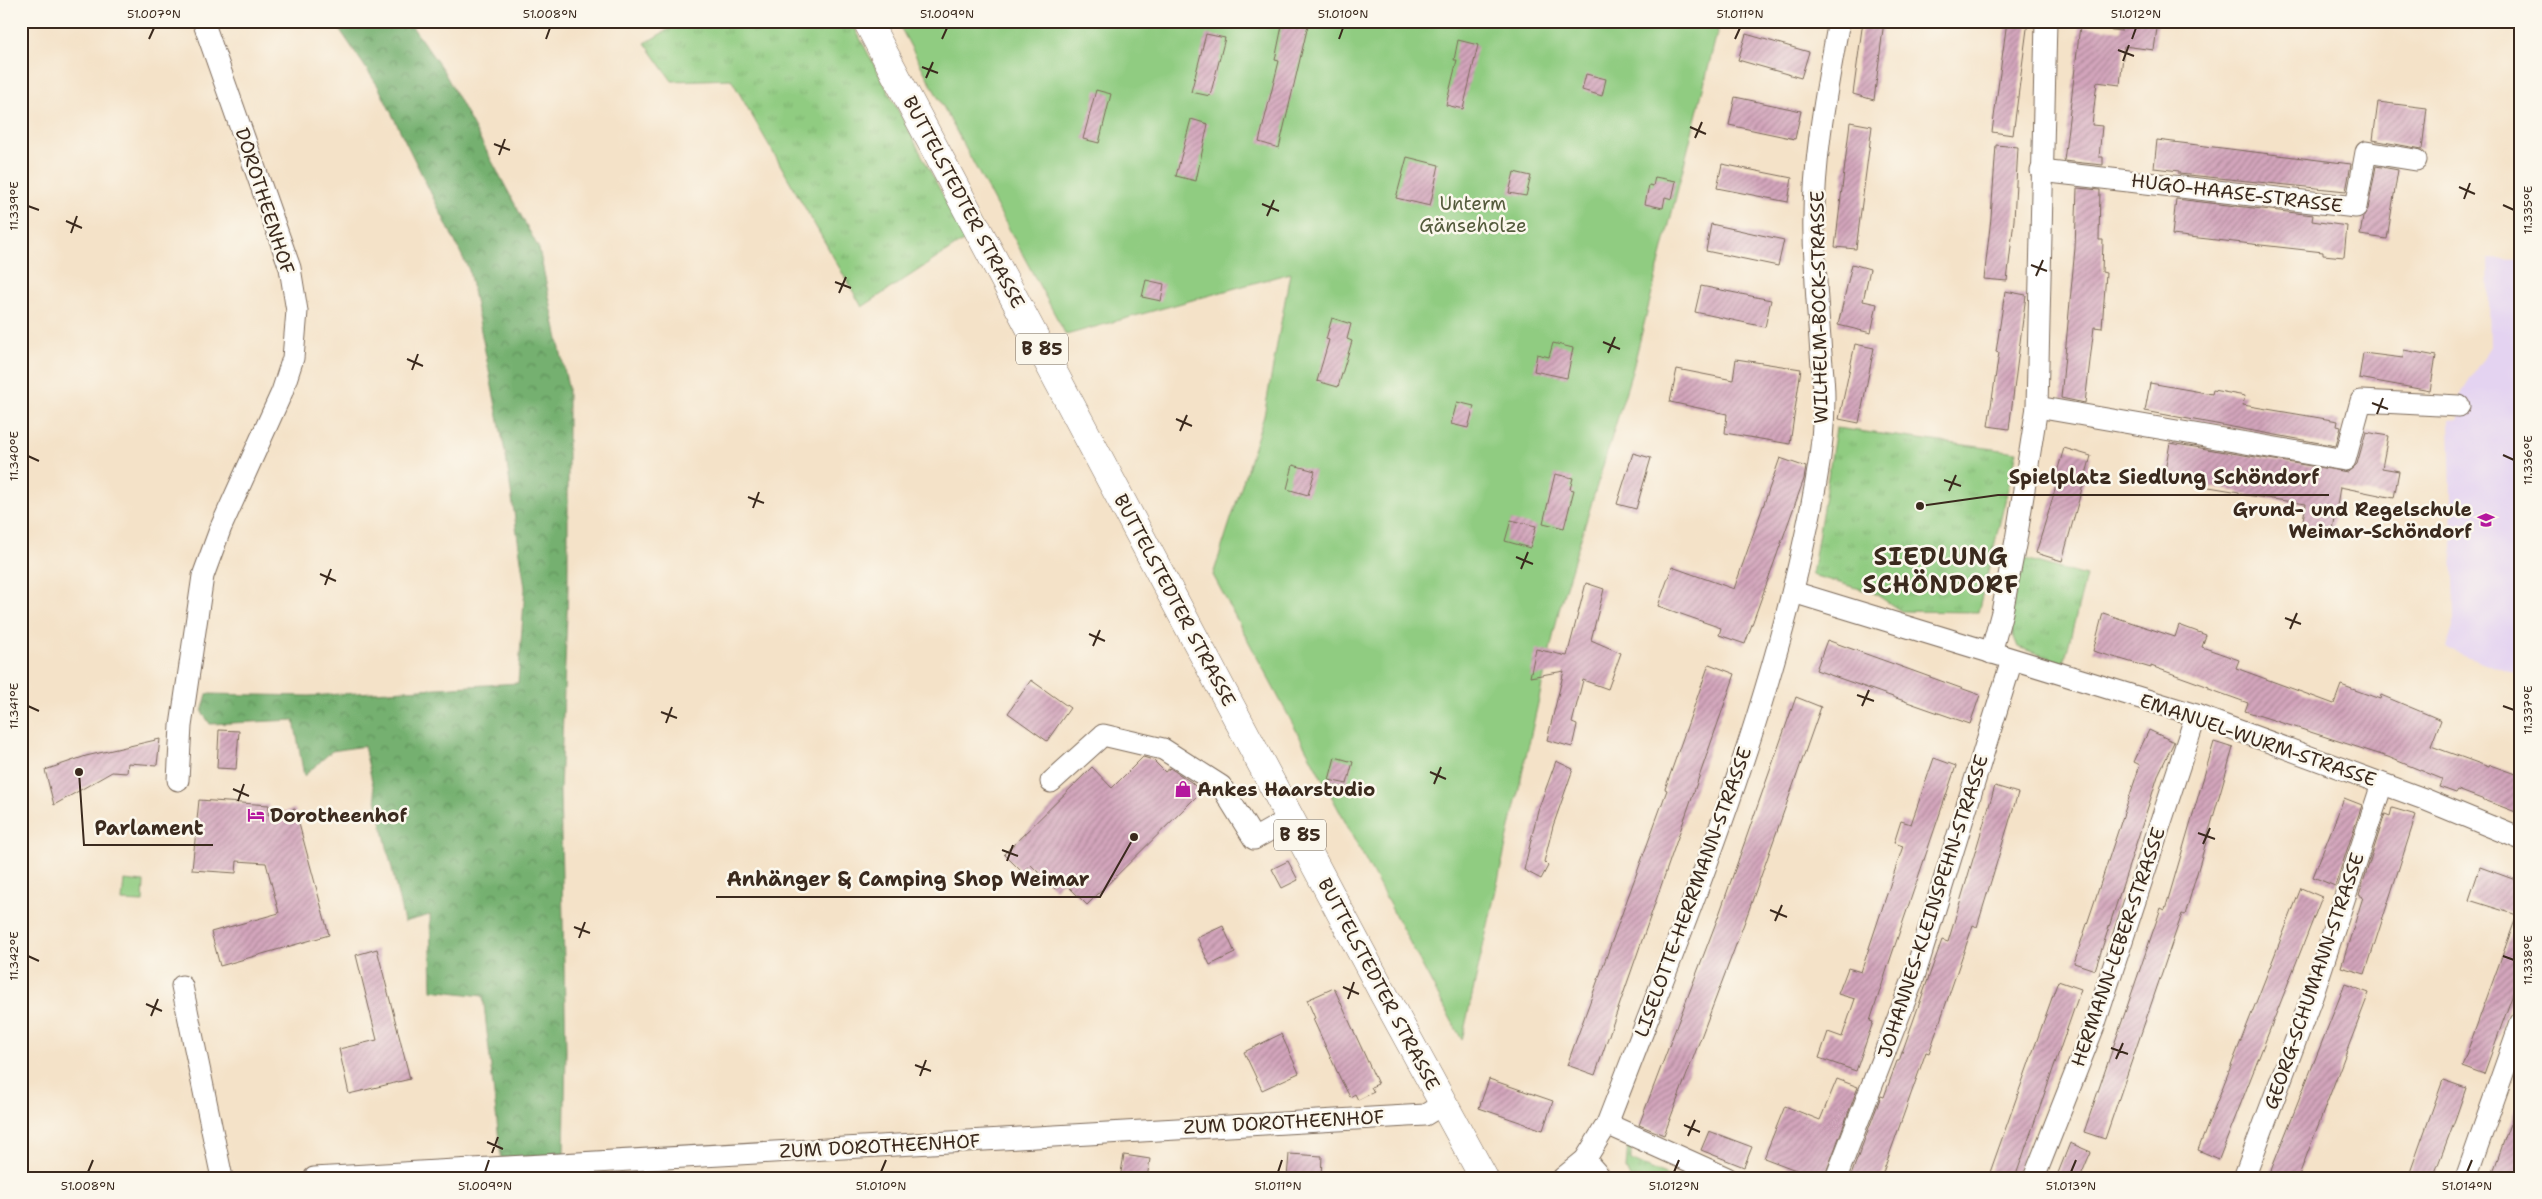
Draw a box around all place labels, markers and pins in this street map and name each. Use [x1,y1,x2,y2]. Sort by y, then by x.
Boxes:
callout: Spielplatz Siedlung Schöndorf [1998,460,2329,495]
place label: Grund- und Regelschule Weimar-Schöndorf [2233,497,2472,544]
school or university icon: Grund- und Regelschule Weimar-Schöndorf [2476,510,2496,530]
place label: Ankes Haarstudio [1197,777,1375,802]
shop icon: Ankes Haarstudio [1173,779,1193,799]
place label: Dorotheenhof [270,803,407,828]
hotel icon: Dorotheenhof [246,805,266,825]
callout: Parlament [84,810,213,845]
callout: Anhänger & Camping Shop Weimar [716,862,1100,897]

